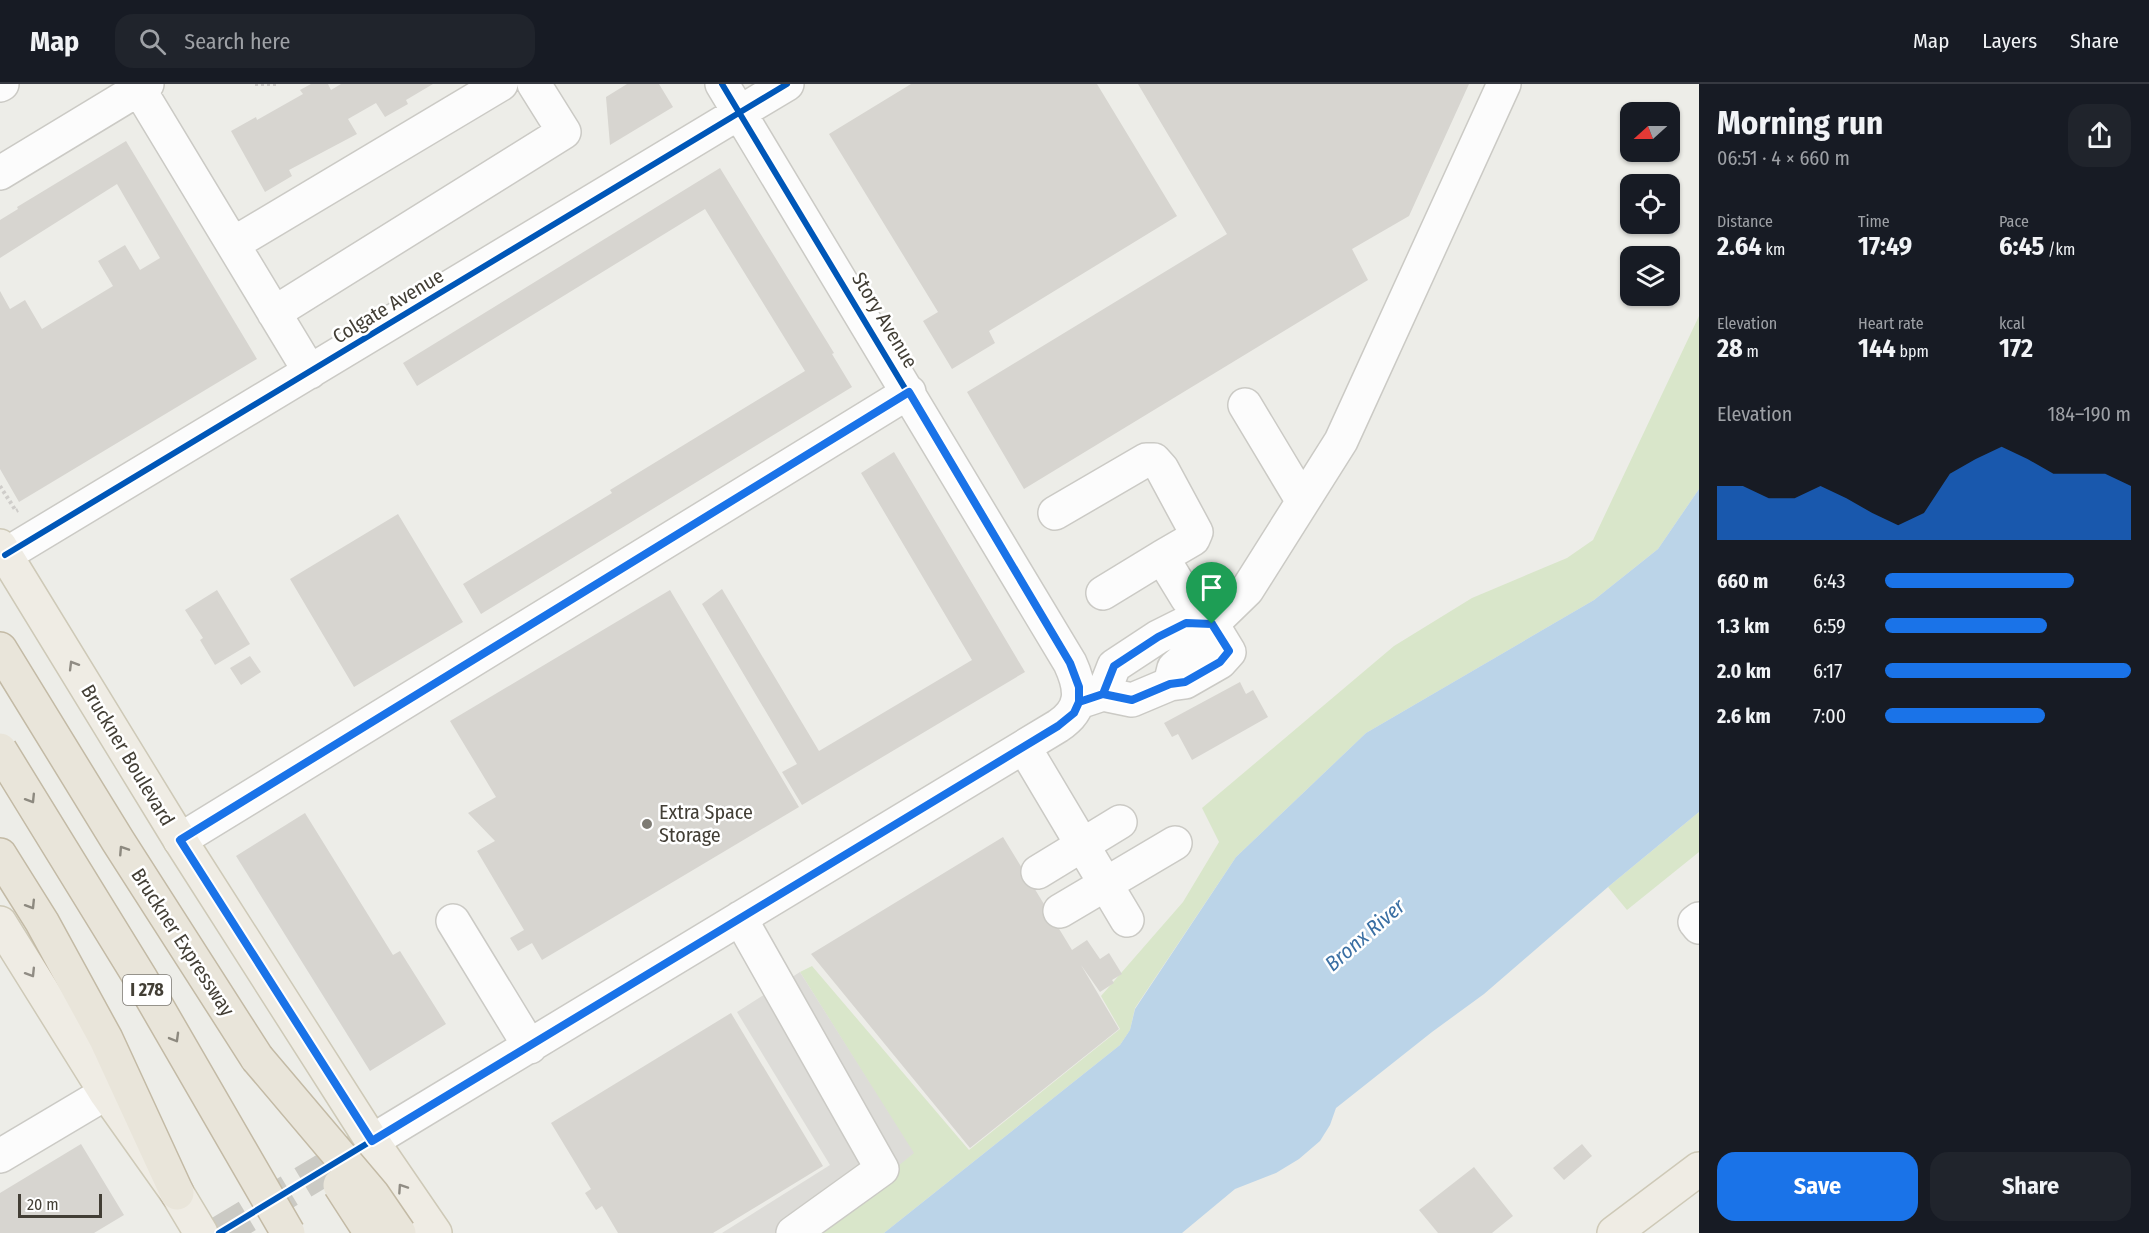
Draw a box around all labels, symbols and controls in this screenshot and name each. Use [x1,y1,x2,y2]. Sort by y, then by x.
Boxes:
search box [115,14,535,68]
text: Map [30,25,79,58]
icon: search [136,25,169,58]
text: Search here [184,28,290,55]
text: Map [1913,28,1949,54]
text: Layers [1982,28,2037,54]
text: Share [2070,28,2119,54]
north arrow [1620,102,1680,162]
map controls [1620,102,1680,306]
text: Morning run [1717,103,1883,143]
button: share [2068,104,2131,167]
text: 06:51 · 4 × 660 m [1717,146,1850,170]
button: locate [1620,174,1680,234]
text: Distance [1717,212,1773,231]
text: Time [1858,212,1890,231]
text: Pace [1999,212,2029,231]
text: 2.64 [1717,231,1762,262]
text: 17:49 [1858,231,1912,262]
text: 6:45 [1999,231,2044,262]
text: km [1762,240,1785,259]
text: /km [2044,240,2075,259]
button: layers [1620,246,1680,306]
street label: Colgate Avenue [328,263,448,349]
street label: Story Avenue [847,268,923,372]
text: Elevation [1717,314,1777,333]
text: Heart rate [1858,314,1924,333]
text: kcal [1999,314,2025,333]
text: 28 [1717,333,1743,364]
text: 144 [1858,333,1896,364]
text: 172 [1999,333,2033,364]
text: m [1743,342,1759,361]
text: bpm [1896,342,1929,361]
text: Elevation [1717,402,1792,426]
text: 184–190 m [2047,402,2131,426]
pin [1186,562,1237,624]
text: 660 m [1717,569,1768,593]
text: 6:43 [1813,569,1845,593]
icon: arrive [1195,571,1228,604]
text: 1.3 km [1717,614,1769,638]
text: 6:59 [1813,614,1846,638]
text: 2.0 km [1717,659,1771,683]
text: 6:17 [1813,659,1842,683]
one-way arrow [68,661,80,671]
street label: Bruckner Boulevard [76,680,180,830]
text: 2.6 km [1717,704,1771,728]
text: 7:00 [1813,704,1846,728]
one-way arrow [24,792,35,803]
place label: Extra Space Storage [659,800,753,847]
marker: Extra Space Storage [640,817,654,831]
one-way arrow [120,845,131,856]
street label: Bruckner Expressway [126,864,240,1020]
water label: Bronx River [1320,893,1411,977]
one-way arrow [24,898,35,909]
one-way arrow [24,966,35,977]
road number: I 278 [123,975,171,1005]
one-way arrow [168,1032,180,1042]
button: Save [1717,1152,1918,1221]
button: Share [1930,1152,2131,1221]
one-way arrow [399,1183,410,1194]
scale bar [18,1191,102,1218]
text: 20 m [27,1195,58,1214]

